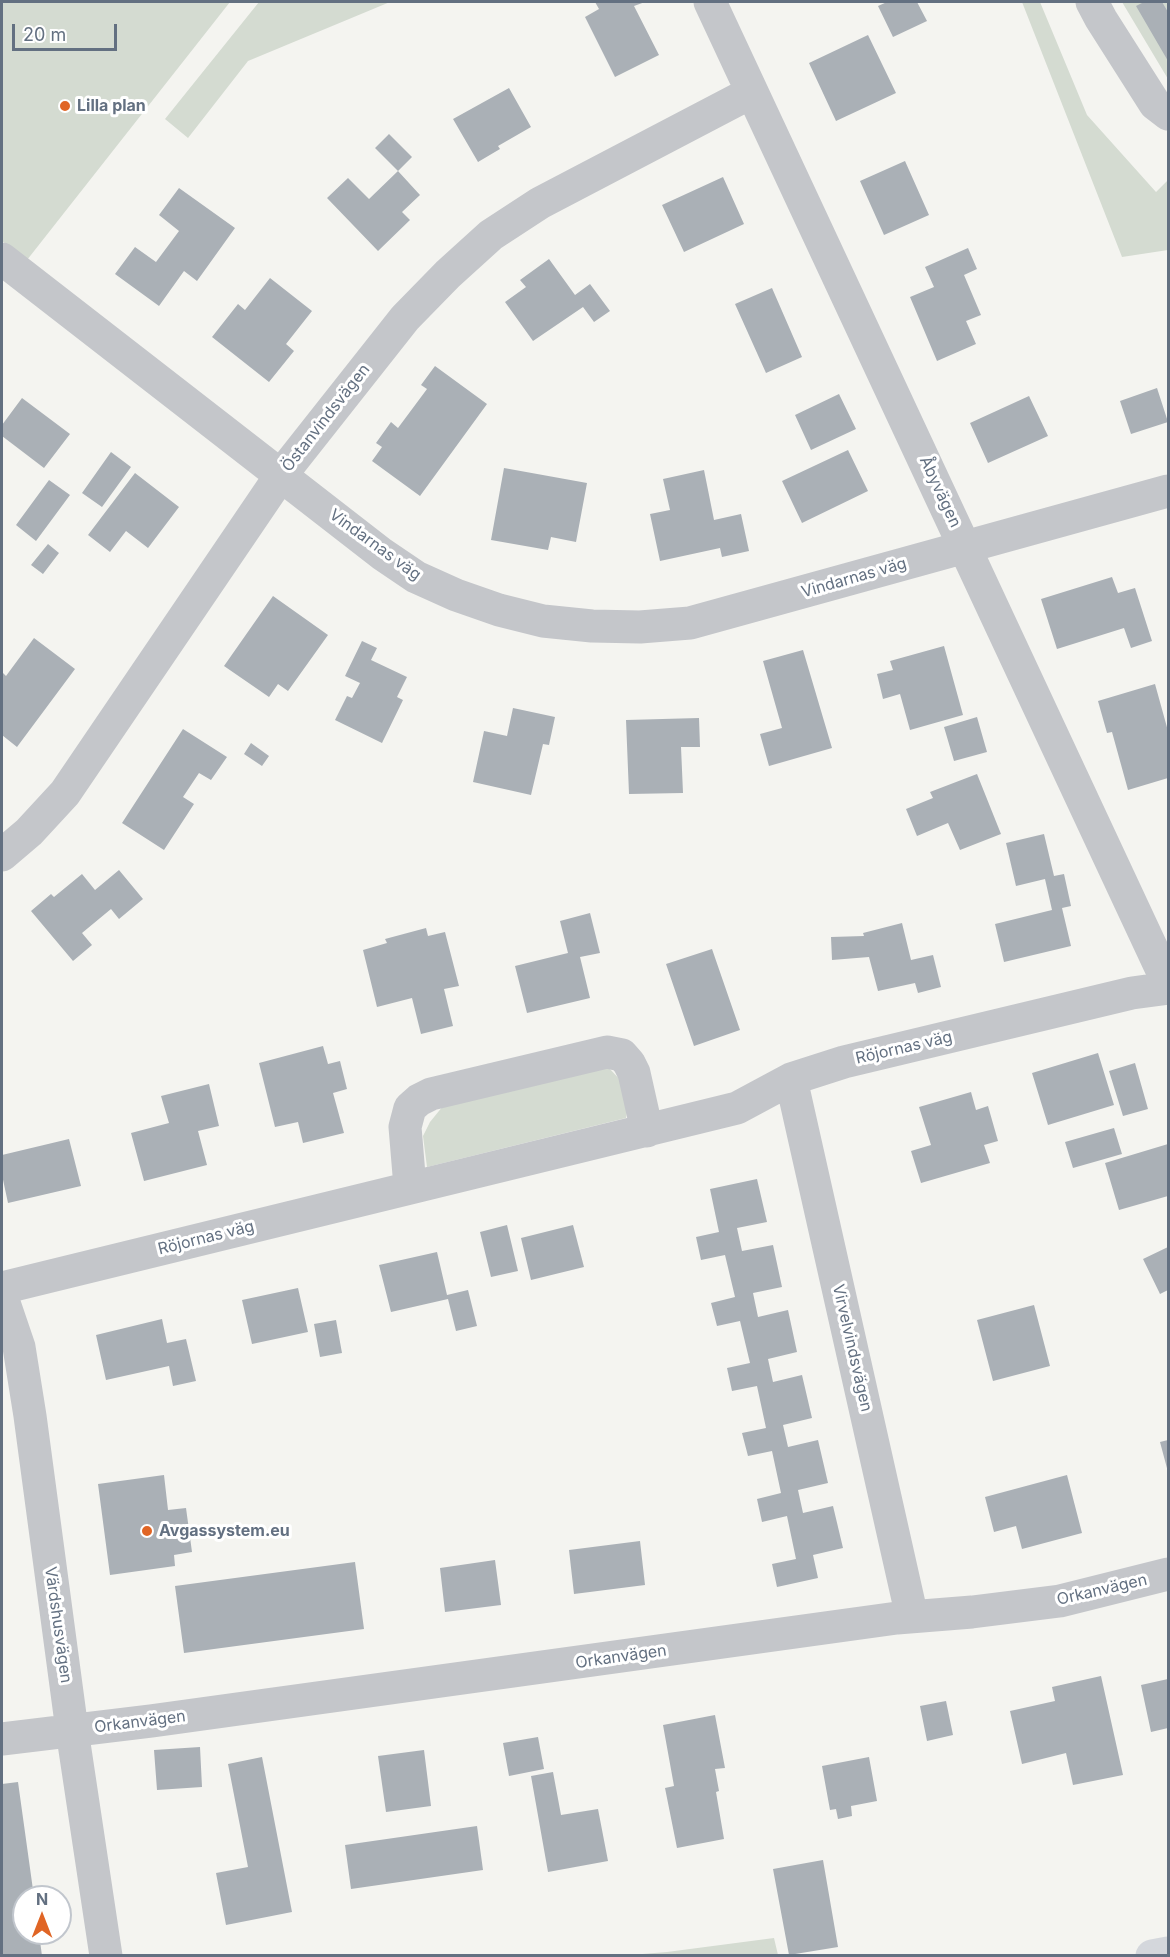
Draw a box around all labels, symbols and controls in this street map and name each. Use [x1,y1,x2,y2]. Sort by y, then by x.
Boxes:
scale bar [15,12,120,50]
text: 20 m [23,24,66,45]
place label: Lilla plan [77,96,146,116]
marker: Lilla plan [58,99,72,113]
street label: Östanvindsvägen [278,360,374,476]
street label: Åbyvägen [915,453,965,531]
street label: Vindarnas väg [325,505,425,585]
street label: Vindarnas väg [799,554,909,602]
street label: Röjornas väg [854,1028,954,1068]
street label: Röjornas väg [156,1217,256,1259]
street label: Virvelvindsvägen [828,1282,876,1414]
place label: Avgassystem.eu [159,1521,290,1541]
marker: Avgassystem.eu [140,1524,154,1538]
street label: Värdshusvägen [40,1566,76,1684]
street label: Orkanvägen [1055,1570,1149,1610]
street label: Orkanvägen [574,1641,668,1673]
street label: Orkanvägen [93,1707,187,1737]
north arrow [12,1885,72,1945]
text: N [36,1889,48,1909]

